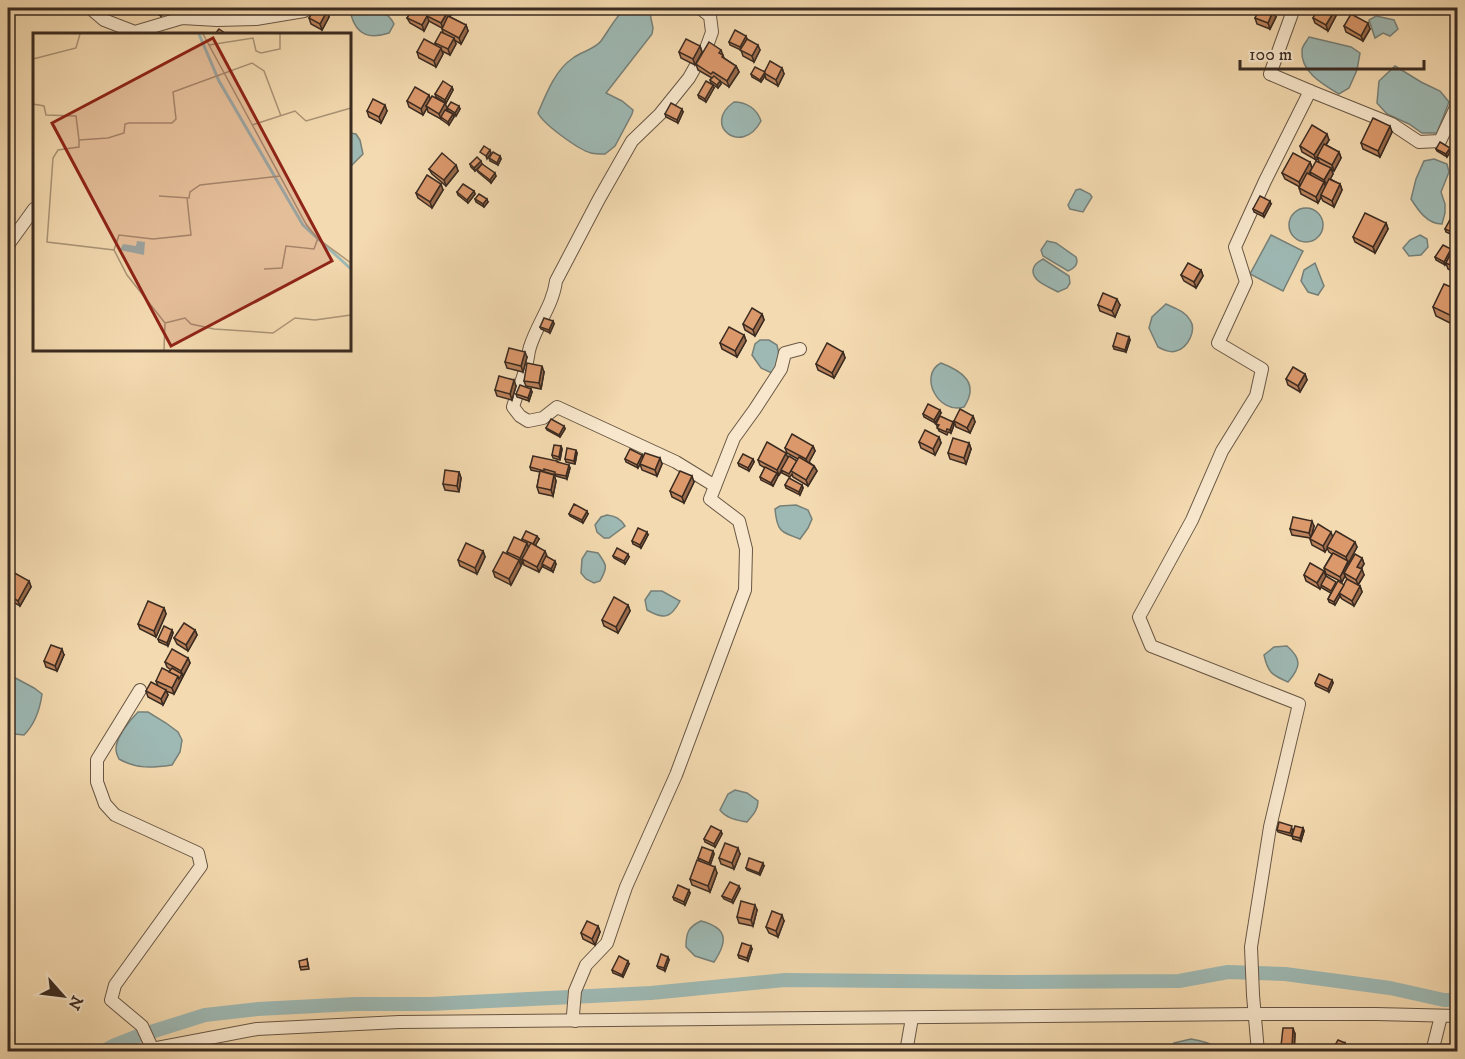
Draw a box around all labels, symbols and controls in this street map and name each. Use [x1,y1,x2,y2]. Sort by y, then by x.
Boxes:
inset map [33,33,351,351]
scale bar [1240,33,1424,71]
text: 100 m [1249,44,1292,66]
north arrow [33,966,93,1026]
text: N [63,992,87,1013]

